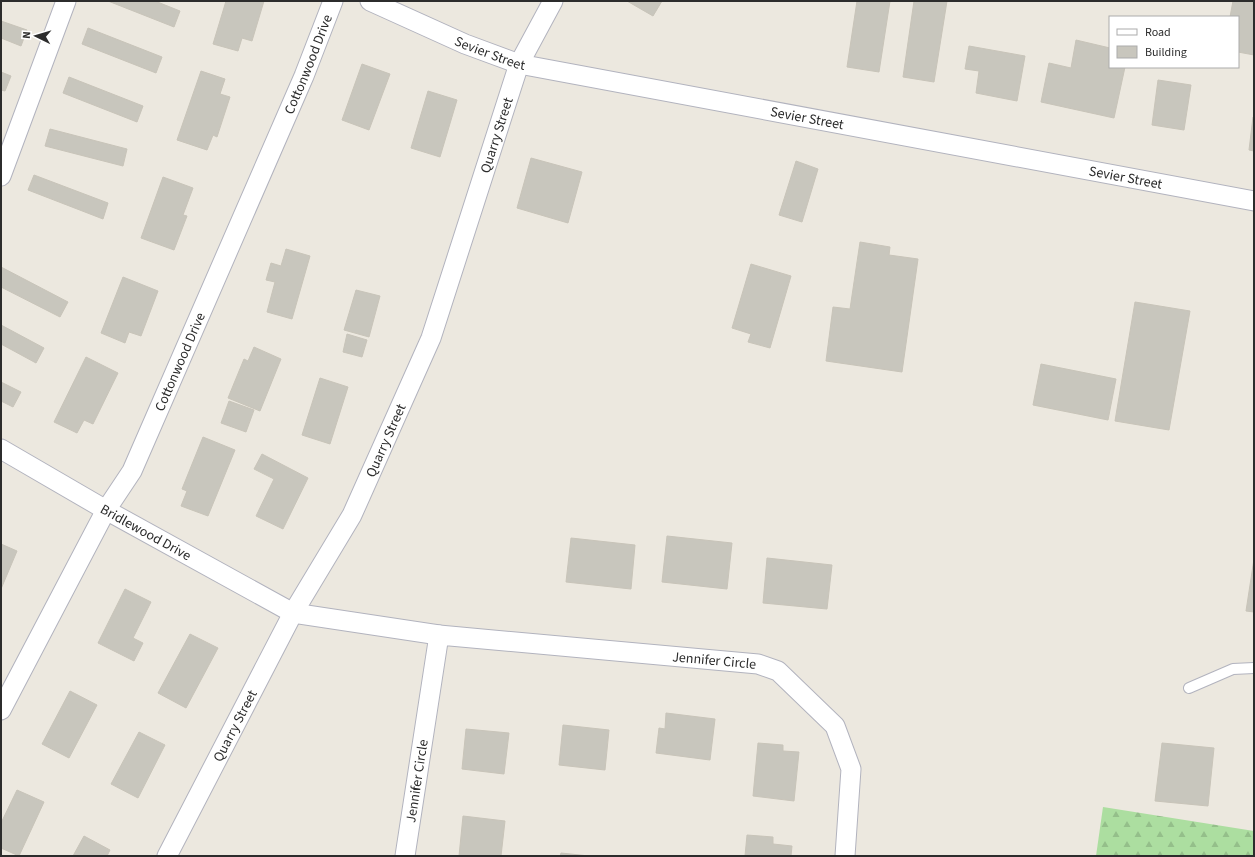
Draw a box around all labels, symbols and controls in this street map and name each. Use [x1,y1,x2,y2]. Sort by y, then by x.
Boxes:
street label: Cottonwood Drive [280,12,338,118]
north arrow [16,16,56,56]
legend [1109,16,1239,68]
text: Road [1145,24,1171,41]
text: N [19,31,34,39]
street label: Sevier Street [451,32,527,76]
text: Building [1145,44,1187,61]
street label: Quarry Street [476,95,519,176]
street label: Sevier Street [769,102,846,135]
street label: Sevier Street [1087,161,1164,195]
street label: Cottonwood Drive [150,310,211,415]
street label: Quarry Street [361,400,412,481]
street label: Bridlewood Drive [96,500,195,566]
street label: Jennifer Circle [671,647,757,675]
street label: Quarry Street [209,686,263,765]
street label: Jennifer Circle [401,738,434,824]

